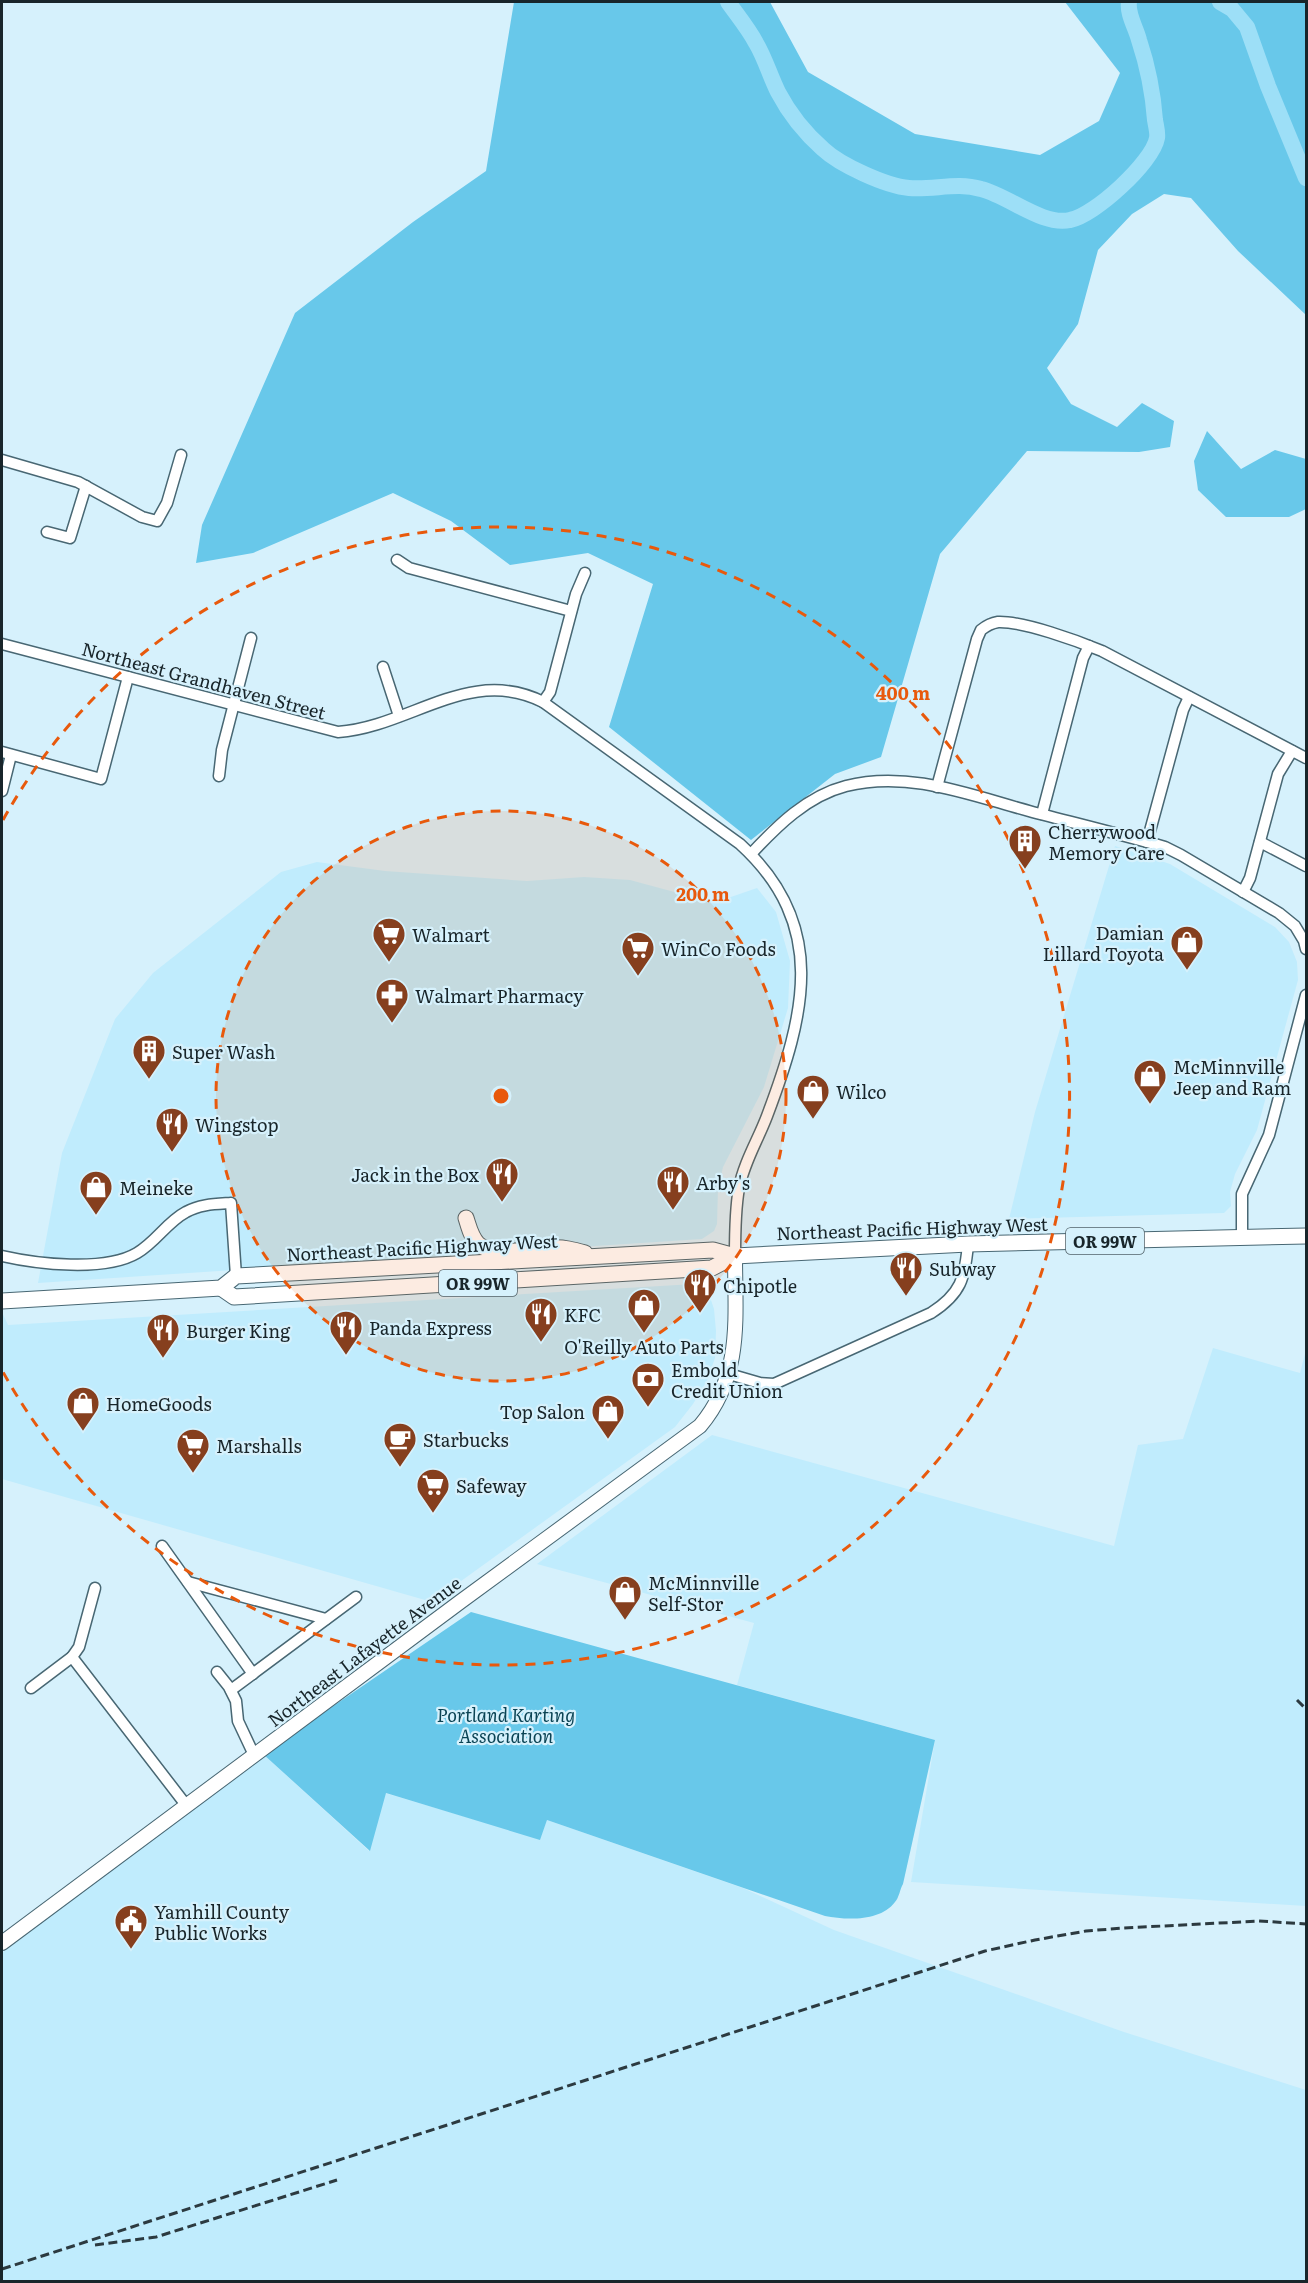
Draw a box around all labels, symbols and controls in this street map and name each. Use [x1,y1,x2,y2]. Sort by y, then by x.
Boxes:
street label: Northeast Grandhaven Street [79,634,330,726]
text: 400 m [876,679,930,706]
place label: Cherrywood Memory Care [1048,818,1165,866]
building icon: Cherrywood Memory Care [1007,823,1043,870]
text: 200 m [676,880,730,907]
supermarket icon: Walmart [371,916,407,963]
place label: Damian Lillard Toyota [1043,919,1164,967]
place label: Walmart [412,921,491,948]
shop icon: Damian Lillard Toyota [1169,924,1205,971]
supermarket icon: WinCo Foods [620,930,656,977]
place label: WinCo Foods [661,935,776,962]
pharmacy icon: Walmart Pharmacy [374,977,410,1024]
place label: Walmart Pharmacy [415,982,584,1009]
building icon: Super Wash [131,1033,167,1080]
place label: Super Wash [172,1038,275,1065]
place label: McMinnville Jeep and Ram [1173,1053,1291,1101]
shop icon: McMinnville Jeep and Ram [1132,1058,1168,1105]
shop icon: Wilco [795,1073,831,1120]
place label: Wilco [836,1078,887,1105]
centre of rings [491,1086,511,1106]
restaurant icon: Wingstop [154,1106,190,1153]
place label: Wingstop [195,1111,279,1138]
restaurant icon: Jack in the Box [484,1156,520,1203]
place label: Jack in the Box [351,1161,480,1188]
restaurant icon: Arby's [655,1164,691,1211]
shop icon: Meineke [78,1169,114,1216]
place label: Arby's [696,1169,750,1196]
place label: Meineke [119,1174,193,1201]
street label: Northeast Pacific Highway West [776,1210,1049,1246]
street label: Northeast Pacific Highway West [286,1226,559,1268]
road number: OR 99W [1066,1228,1144,1254]
restaurant icon: Subway [888,1250,924,1297]
place label: Subway [929,1255,996,1282]
restaurant icon: Chipotle [682,1267,718,1314]
road number: OR 99W [439,1270,517,1296]
place label: Chipotle [723,1272,797,1299]
shop icon: O'Reilly Auto Parts [626,1287,662,1334]
restaurant icon: KFC [523,1296,559,1343]
place label: KFC [564,1301,601,1328]
restaurant icon: Panda Express [328,1309,364,1356]
restaurant icon: Burger King [145,1312,181,1359]
place label: Panda Express [369,1314,492,1341]
place label: Burger King [186,1317,291,1344]
place label: O'Reilly Auto Parts [564,1333,724,1360]
place label: Embold Credit Union [671,1356,783,1404]
bank icon: Embold Credit Union [630,1361,666,1408]
shop icon: HomeGoods [65,1385,101,1432]
place label: HomeGoods [106,1390,212,1417]
shop icon: Top Salon [590,1393,626,1440]
place label: Top Salon [499,1398,585,1425]
cafe icon: Starbucks [382,1421,418,1468]
place label: Starbucks [423,1426,509,1453]
supermarket icon: Marshalls [175,1427,211,1474]
place label: Marshalls [216,1432,302,1459]
supermarket icon: Safeway [415,1467,451,1514]
place label: Safeway [456,1472,527,1499]
street label: Northeast Lafayette Avenue [262,1569,466,1733]
place label: McMinnville Self-Stor [648,1569,759,1617]
shop icon: McMinnville Self-Stor [607,1574,643,1621]
park label: Portland Karting Association [437,1701,575,1749]
place label: Yamhill County Public Works [154,1898,290,1946]
public building icon: Yamhill County Public Works [113,1903,149,1950]

